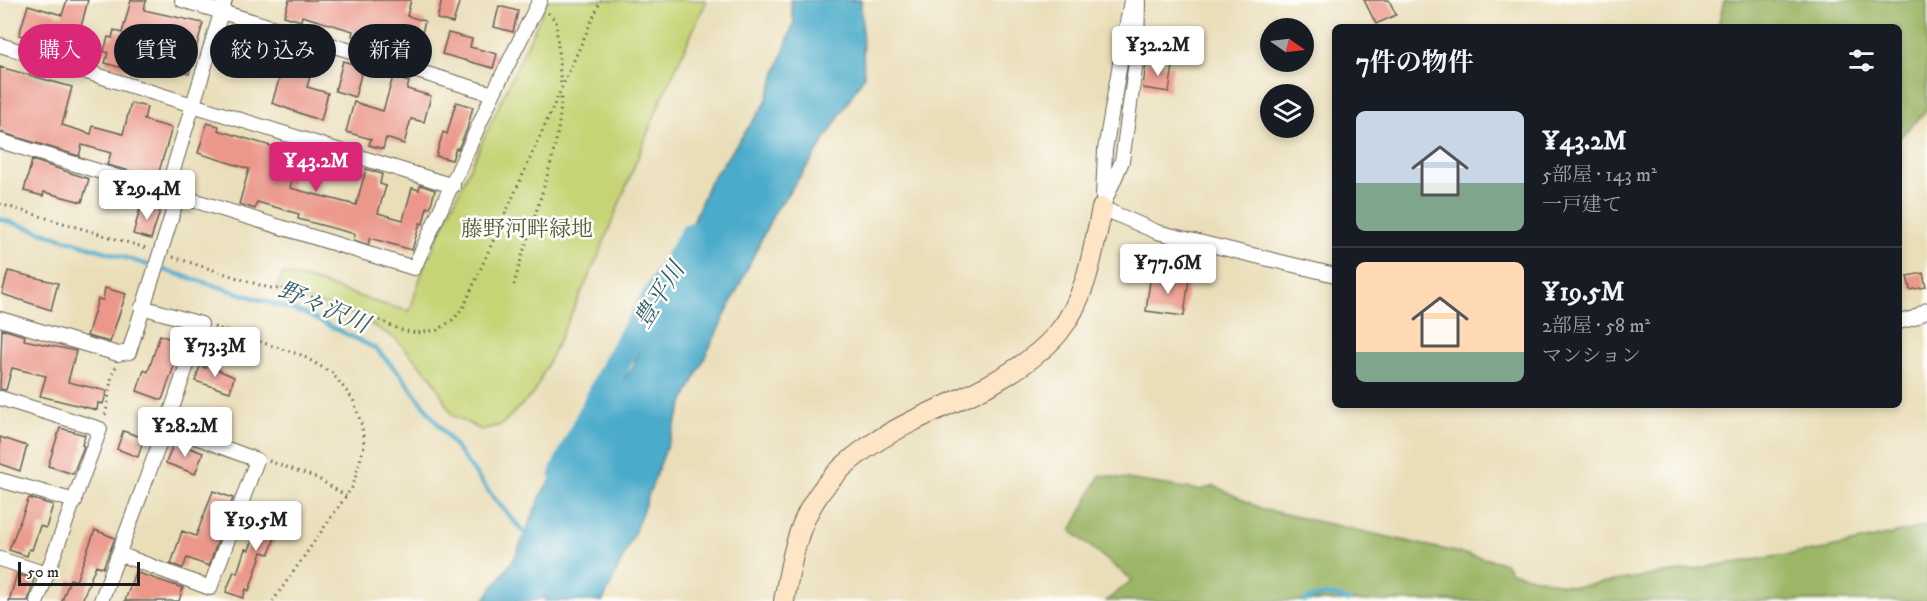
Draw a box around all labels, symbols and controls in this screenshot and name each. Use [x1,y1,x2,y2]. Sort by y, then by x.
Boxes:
north arrow [1260,18,1314,72]
map controls [1260,18,1314,138]
chip: 購入 [18,24,102,78]
chip: 賃貸 [114,24,198,78]
chip: 絞り込み [210,24,336,78]
chip: 新着 [348,24,432,78]
pin: ¥32.2M [1109,26,1207,77]
text: ¥32.2M [1126,33,1190,58]
icon: filters [1845,44,1878,77]
text: 7件の物件 [1356,47,1474,80]
button: layers [1260,84,1314,138]
text: ¥43.2M [1542,125,1627,158]
icon: home [1404,135,1476,207]
pin: ¥43.2M [267,142,365,193]
text: ¥43.2M [283,149,349,174]
text: 5部屋 · 143 m² [1542,163,1657,188]
pin: ¥29.4M [98,170,196,221]
text: ¥29.4M [113,177,181,202]
text: 一戸建て [1542,193,1622,218]
park label: 藤野河畔緑地 [461,216,593,243]
pin: ¥77.6M [1119,244,1217,295]
text: ¥77.6M [1134,251,1202,276]
water label: 豊平川 [628,255,693,334]
water label: 野々沢川 [274,275,376,342]
text: ¥19.5M [1542,276,1624,309]
icon: home [1404,286,1476,358]
text: 2部屋 · 58 m² [1542,314,1650,339]
pin: ¥73.3M [166,327,264,378]
text: ¥73.3M [184,334,246,359]
text: マンション [1542,344,1641,369]
pin: ¥28.2M [136,407,234,458]
text: ¥28.2M [152,414,218,439]
pin: ¥19.5M [207,501,305,552]
text: ¥19.5M [224,508,288,533]
scale bar [18,559,140,586]
text: 50 m [27,562,59,582]

